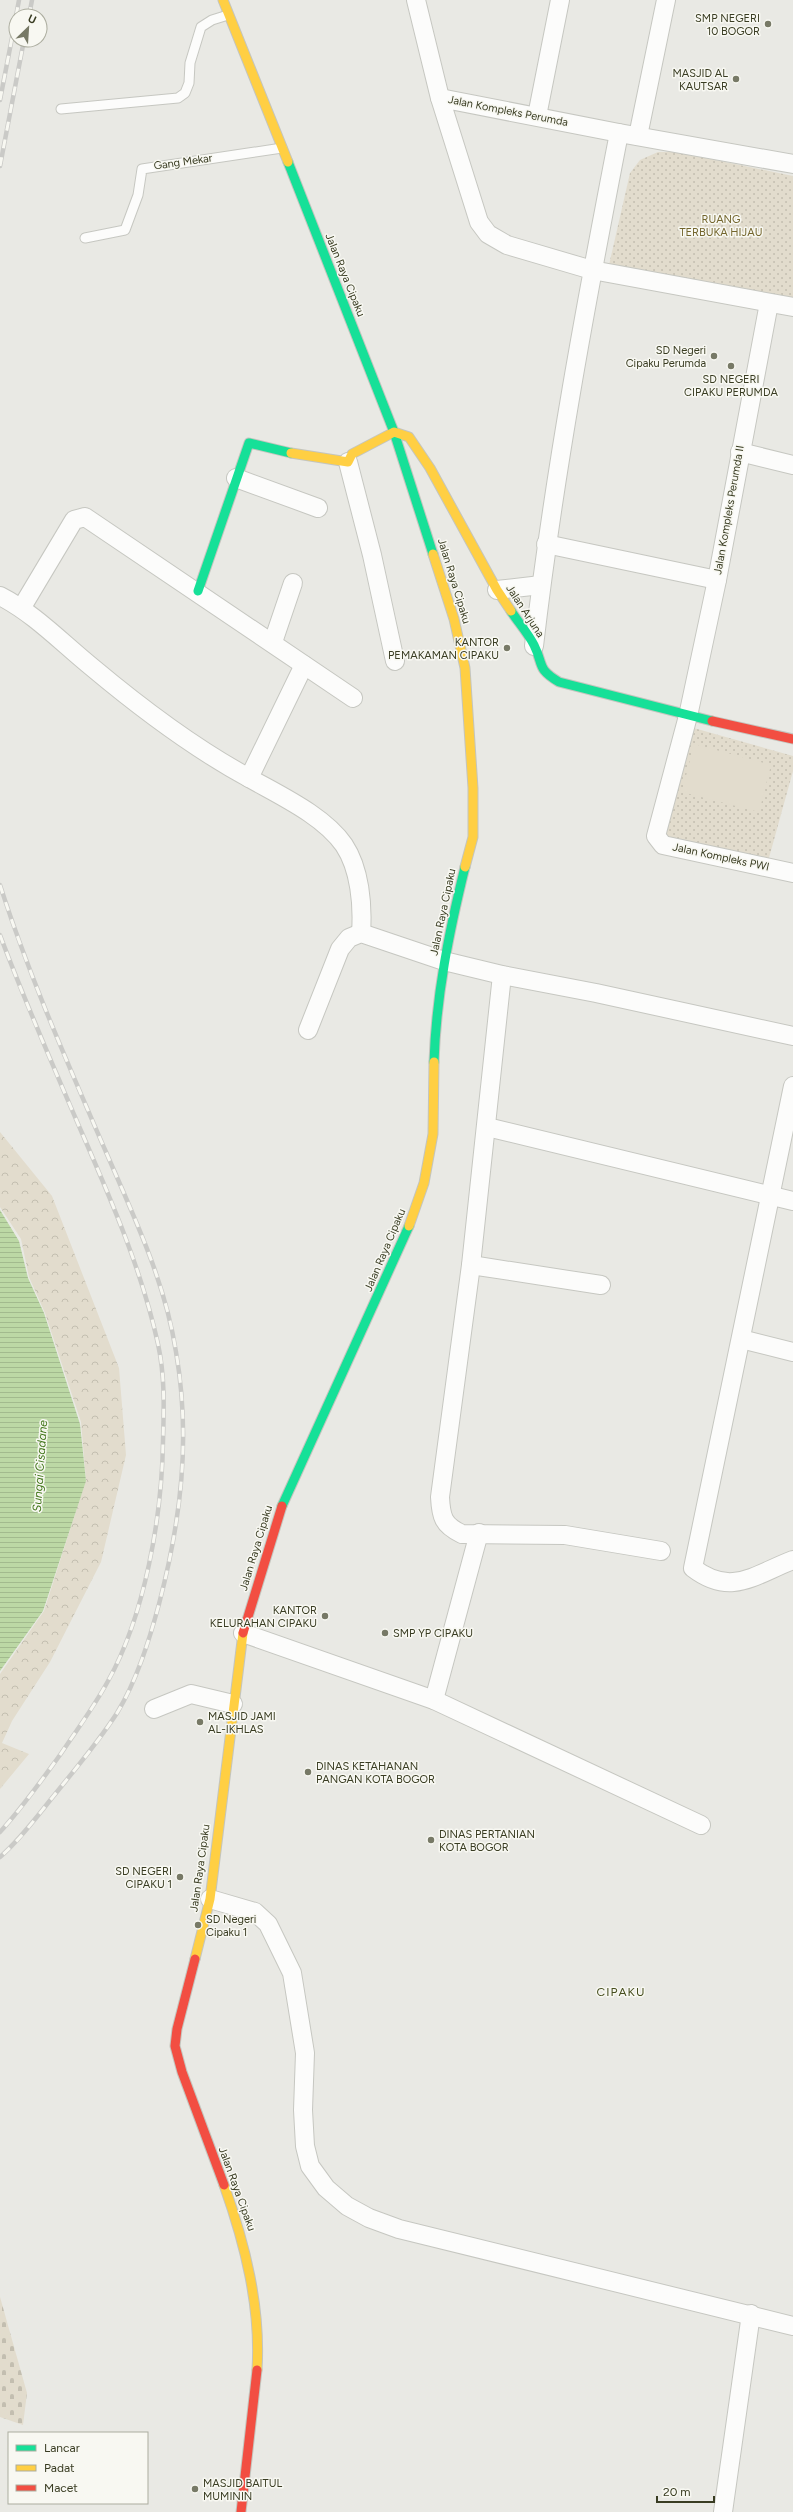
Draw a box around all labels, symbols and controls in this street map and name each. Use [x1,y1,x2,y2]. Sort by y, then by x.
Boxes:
north arrow [8,8,48,48]
text: U [26,12,39,27]
place label: SMP NEGERI 10 BOGOR [695,12,760,38]
marker: SMP NEGERI 10 BOGOR [763,19,773,29]
place label: MASJID AL KAUTSAR [672,67,728,93]
marker: MASJID AL KAUTSAR [731,74,741,84]
street label: Jalan Kompleks Perumda [447,93,569,129]
street label: Gang Mekar [153,151,213,173]
park label: RUANG TERBUKA HIJAU [680,213,762,239]
street label: Jalan Raya Cipaku [322,231,368,319]
place label: SD Negeri Cipaku Perumda [626,344,706,370]
marker: SD Negeri Cipaku Perumda [709,351,719,361]
marker: SD NEGERI CIPAKU PERUMDA [726,361,736,371]
place label: SD NEGERI CIPAKU PERUMDA [684,373,778,399]
street label: Jalan Kompleks Perumda II [711,444,747,576]
street label: Jalan Raya Cipaku [435,537,473,625]
street label: Jalan Arjuna [503,582,547,640]
place label: KANTOR PEMAKAMAN CIPAKU [388,636,499,662]
marker: KANTOR PEMAKAMAN CIPAKU [502,643,512,653]
street label: Jalan Kompleks PWI [671,840,771,874]
street label: Jalan Raya Cipaku [427,867,459,957]
street label: Jalan Raya Cipaku [362,1207,408,1293]
water label: Sungai Cisadane [30,1419,50,1512]
street label: Jalan Raya Cipaku [237,1504,275,1592]
place label: KANTOR KELURAHAN CIPAKU [210,1604,317,1630]
marker: KANTOR KELURAHAN CIPAKU [320,1611,330,1621]
place label: SMP YP CIPAKU [393,1627,473,1640]
marker: SMP YP CIPAKU [380,1628,390,1638]
place label: MASJID JAMI AL-IKHLAS [208,1710,276,1736]
marker: MASJID JAMI AL-IKHLAS [195,1717,205,1727]
place label: DINAS KETAHANAN PANGAN KOTA BOGOR [316,1760,435,1786]
marker: DINAS KETAHANAN PANGAN KOTA BOGOR [303,1767,313,1777]
street label: Jalan Raya Cipaku [187,1823,213,1913]
place label: DINAS PERTANIAN KOTA BOGOR [439,1828,535,1854]
marker: DINAS PERTANIAN KOTA BOGOR [426,1835,436,1845]
place label: SD NEGERI CIPAKU 1 [115,1865,172,1891]
marker: SD NEGERI CIPAKU 1 [175,1872,185,1882]
place label: SD Negeri Cipaku 1 [206,1913,256,1939]
marker: SD Negeri Cipaku 1 [193,1920,203,1930]
district label: CIPAKU [597,1985,645,1999]
street label: Jalan Raya Cipaku [216,2145,258,2233]
legend [8,2432,148,2504]
text: Lancar [44,2441,80,2455]
text: Padat [44,2461,75,2475]
place label: MASJID BAITUL MUMININ [203,2477,282,2503]
scale bar [657,2478,714,2504]
text: Macet [44,2481,78,2495]
marker: MASJID BAITUL MUMININ [190,2484,200,2494]
text: 20 m [663,2485,691,2499]

